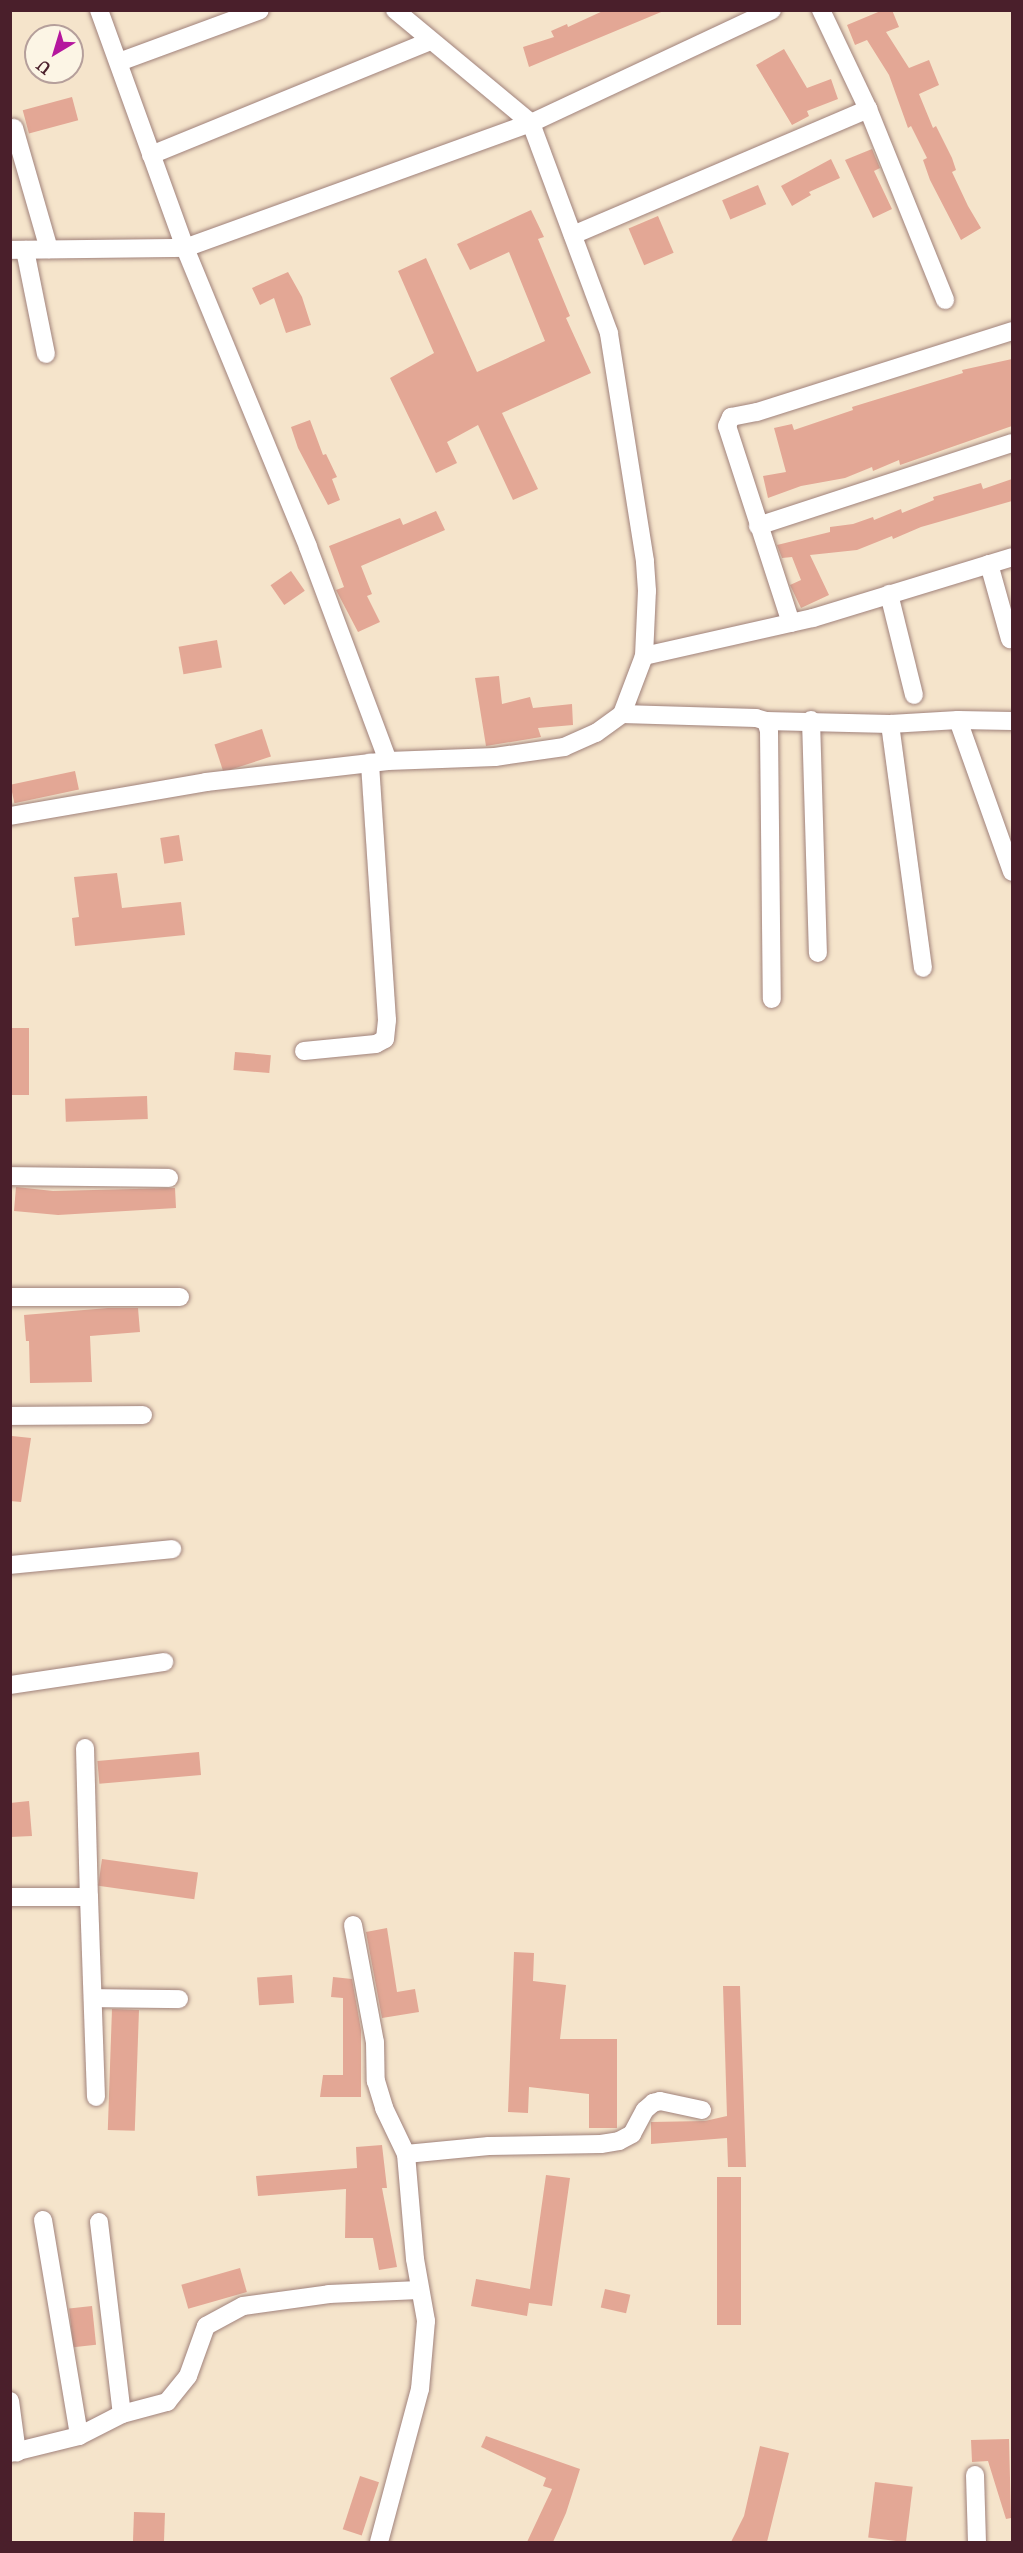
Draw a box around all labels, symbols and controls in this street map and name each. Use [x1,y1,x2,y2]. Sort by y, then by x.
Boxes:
north arrow [24,24,84,84]
text: U [33,56,55,78]

